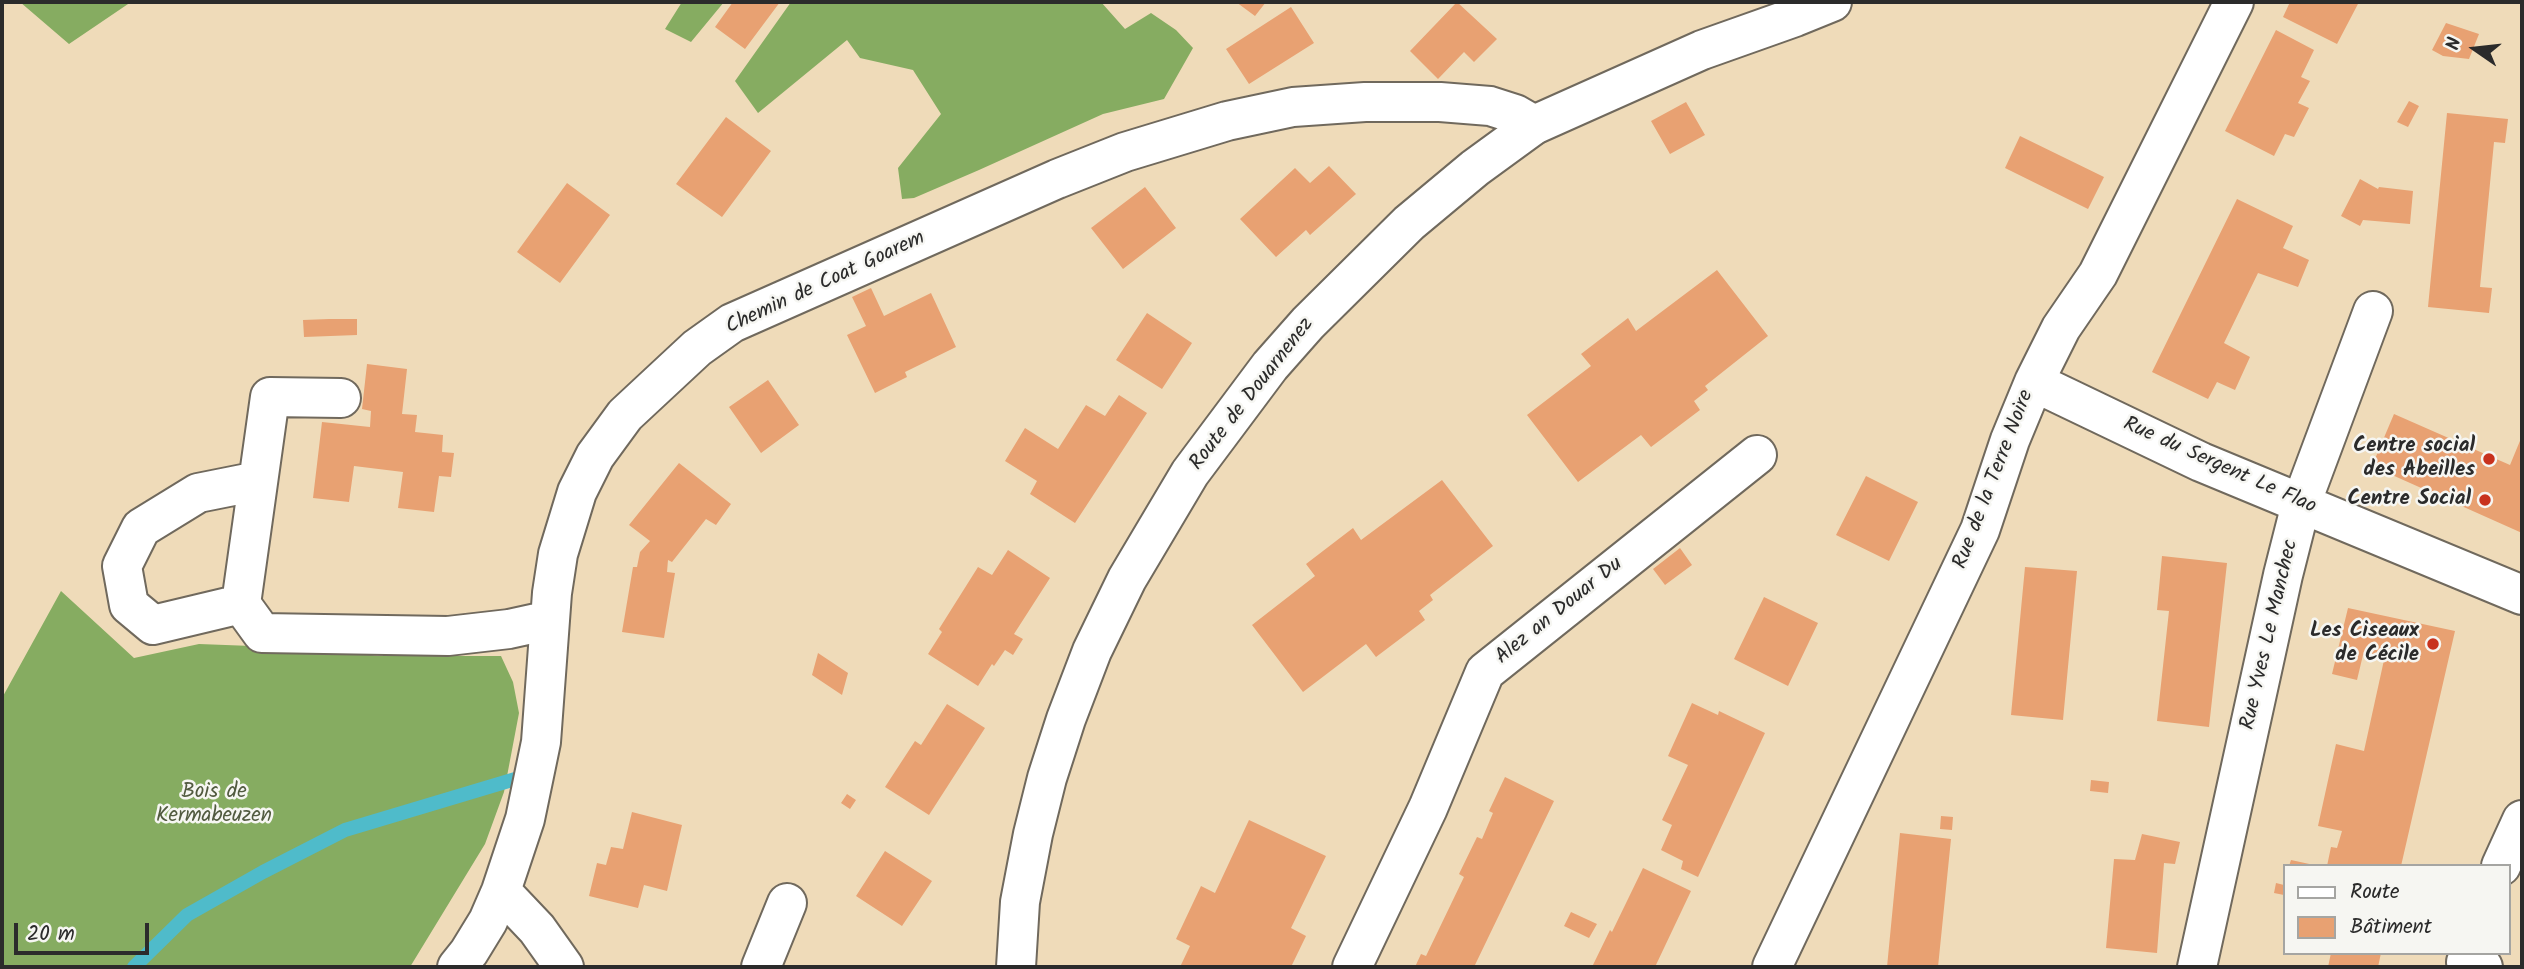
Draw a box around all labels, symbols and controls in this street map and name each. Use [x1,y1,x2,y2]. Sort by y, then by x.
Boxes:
north arrow [2440,14,2510,84]
text: N [2439,34,2471,53]
street label: Chemin de Coat Goarem [722,227,930,341]
street label: Route de Douarnenez [1186,314,1320,476]
street label: Rue de la Terre Noire [1949,387,2041,573]
street label: Rue du Sergent Le Flao [2119,413,2319,521]
place label: Centre social des Abeilles [2353,434,2475,484]
marker: Centre social des Abeilles [2481,451,2497,467]
place label: Centre Social [2348,487,2471,513]
marker: Centre Social [2477,492,2493,508]
street label: Rue Yves Le Manchec [2237,537,2305,733]
street label: Alez an Douar Du [1491,553,1629,671]
place label: Les Ciseaux de Cécile [2310,619,2419,669]
marker: Les Ciseaux de Cécile [2425,636,2441,652]
park label: Bois de Kermabeuzen [156,780,272,830]
legend [2282,864,2510,955]
text: Route [2350,876,2399,909]
scale bar [18,909,152,953]
text: Bâtiment [2350,911,2432,944]
text: 20 m [27,918,75,951]

